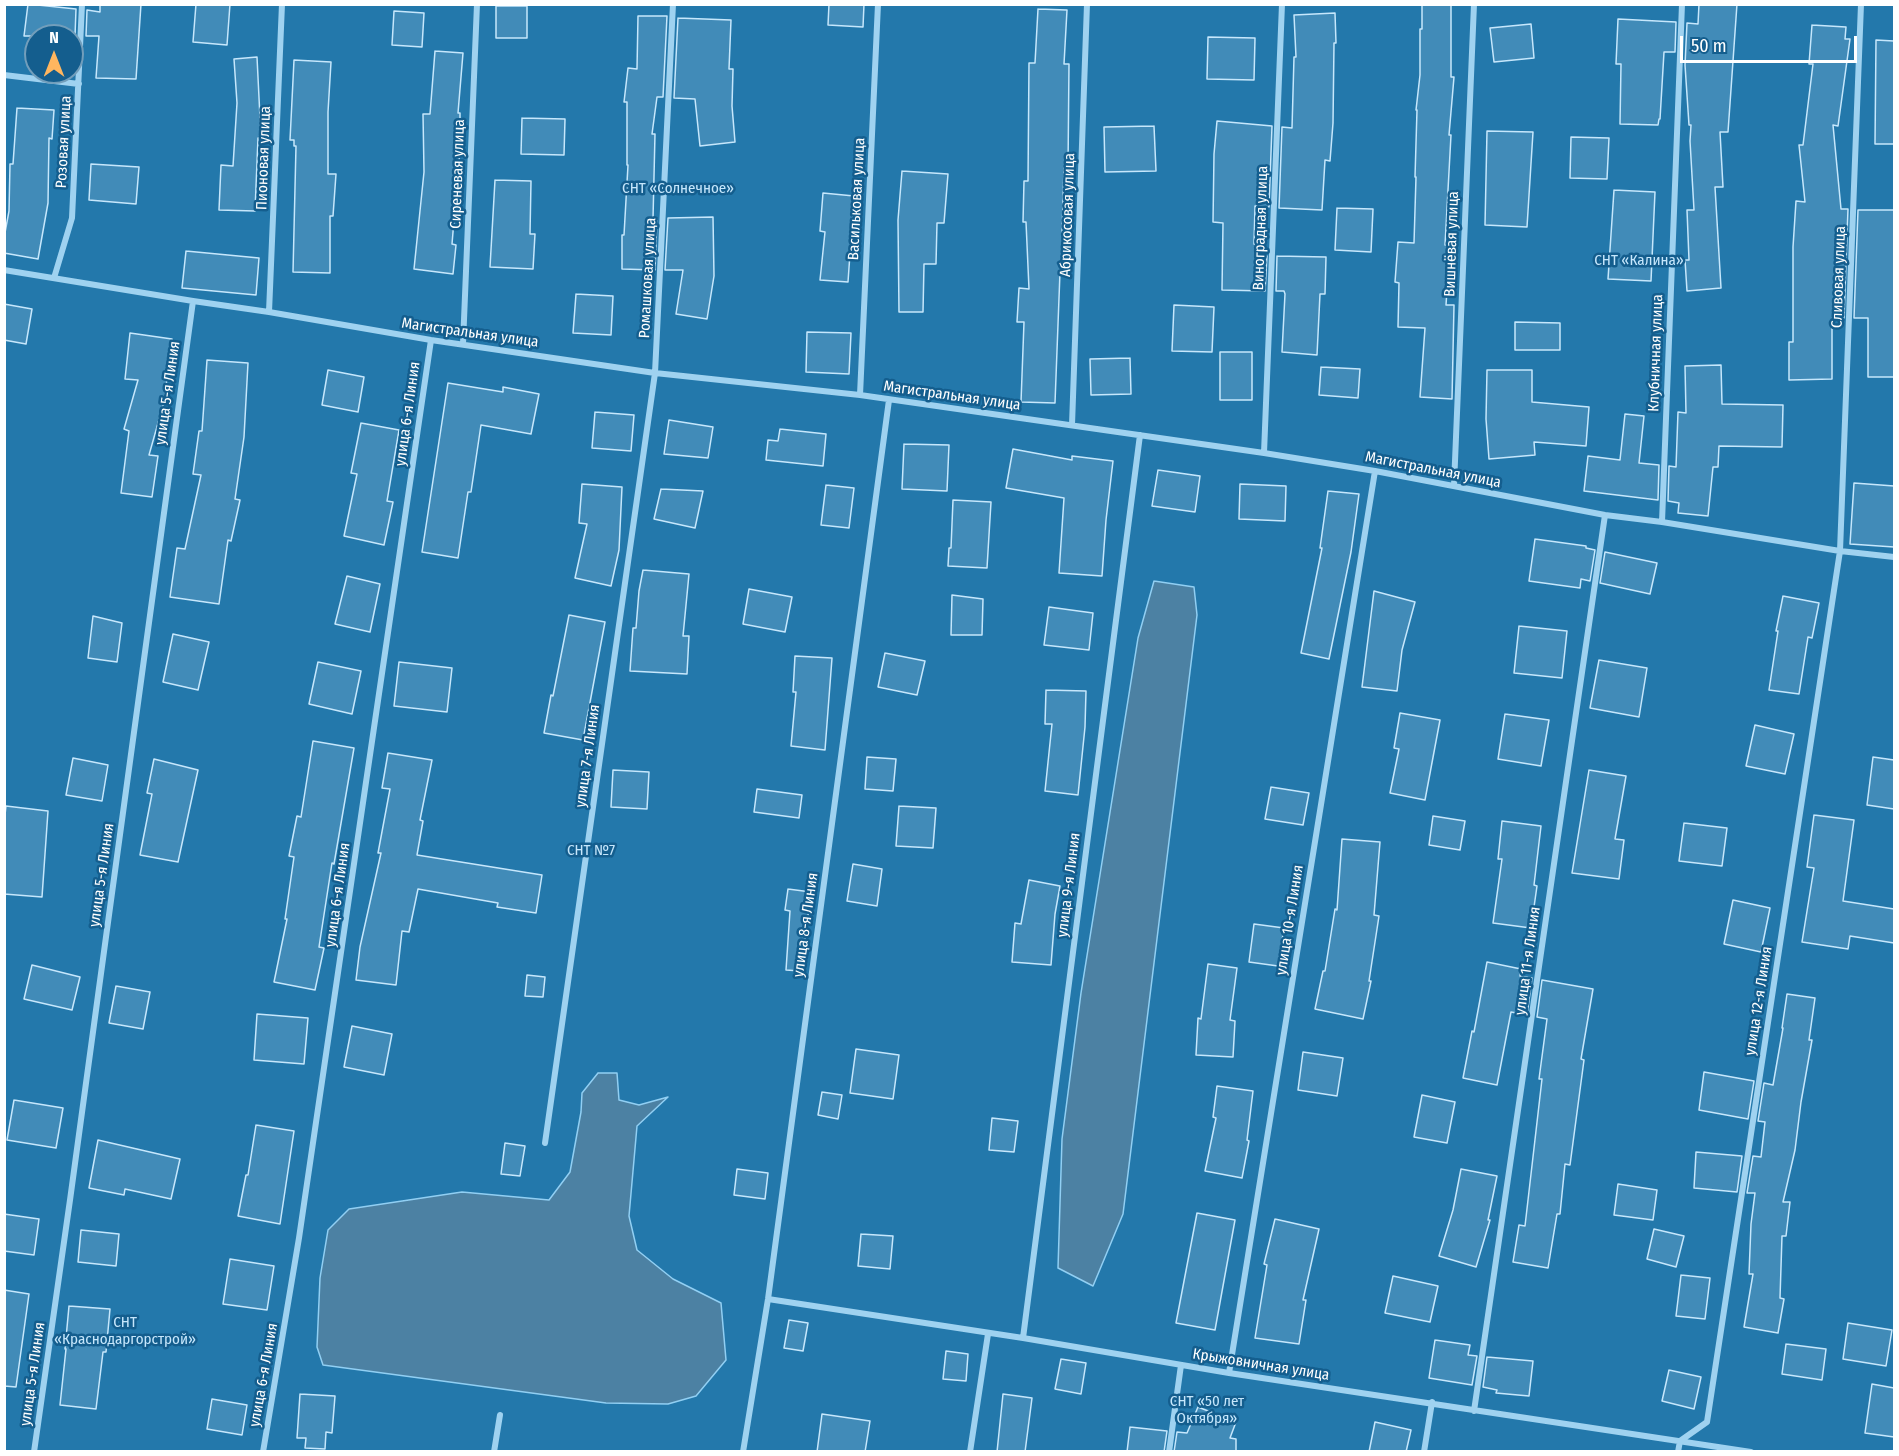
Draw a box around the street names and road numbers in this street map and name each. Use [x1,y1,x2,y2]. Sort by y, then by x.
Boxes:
street label: Розовая улица [53,95,75,189]
street label: Пионовая улица [253,106,275,210]
street label: Сиреневая улица [447,119,469,229]
street label: Васильковая улица [845,137,869,261]
street label: Абрикосовая улица [1057,153,1079,277]
street label: Виноградная улица [1250,165,1272,291]
street label: Вишнёвая улица [1441,191,1463,297]
street label: Ромашковая улица [636,217,660,339]
street label: Сливовая улица [1828,226,1850,328]
street label: Клубничная улица [1645,294,1667,412]
street label: Магистральная улица [400,314,540,352]
street label: улица 5-я Линия [152,340,184,446]
street label: улица 6-я Линия [392,361,424,467]
street label: Магистральная улица [882,377,1022,415]
street label: Магистральная улица [1363,448,1503,492]
street label: улица 7-я Линия [572,703,604,809]
street label: улица 5-я Линия [86,822,118,928]
street label: улица 9-я Линия [1054,832,1084,938]
street label: улица 6-я Линия [322,842,354,948]
street label: улица 10-я Линия [1272,864,1308,976]
street label: улица 8-я Линия [790,872,822,978]
street label: улица 11-я Линия [1511,906,1545,1016]
street label: улица 12-я Линия [1741,945,1777,1057]
street label: улица 5-я Линия [17,1321,49,1427]
street label: улица 6-я Линия [246,1322,282,1428]
street label: Крыжовничная улица [1191,1345,1331,1385]

